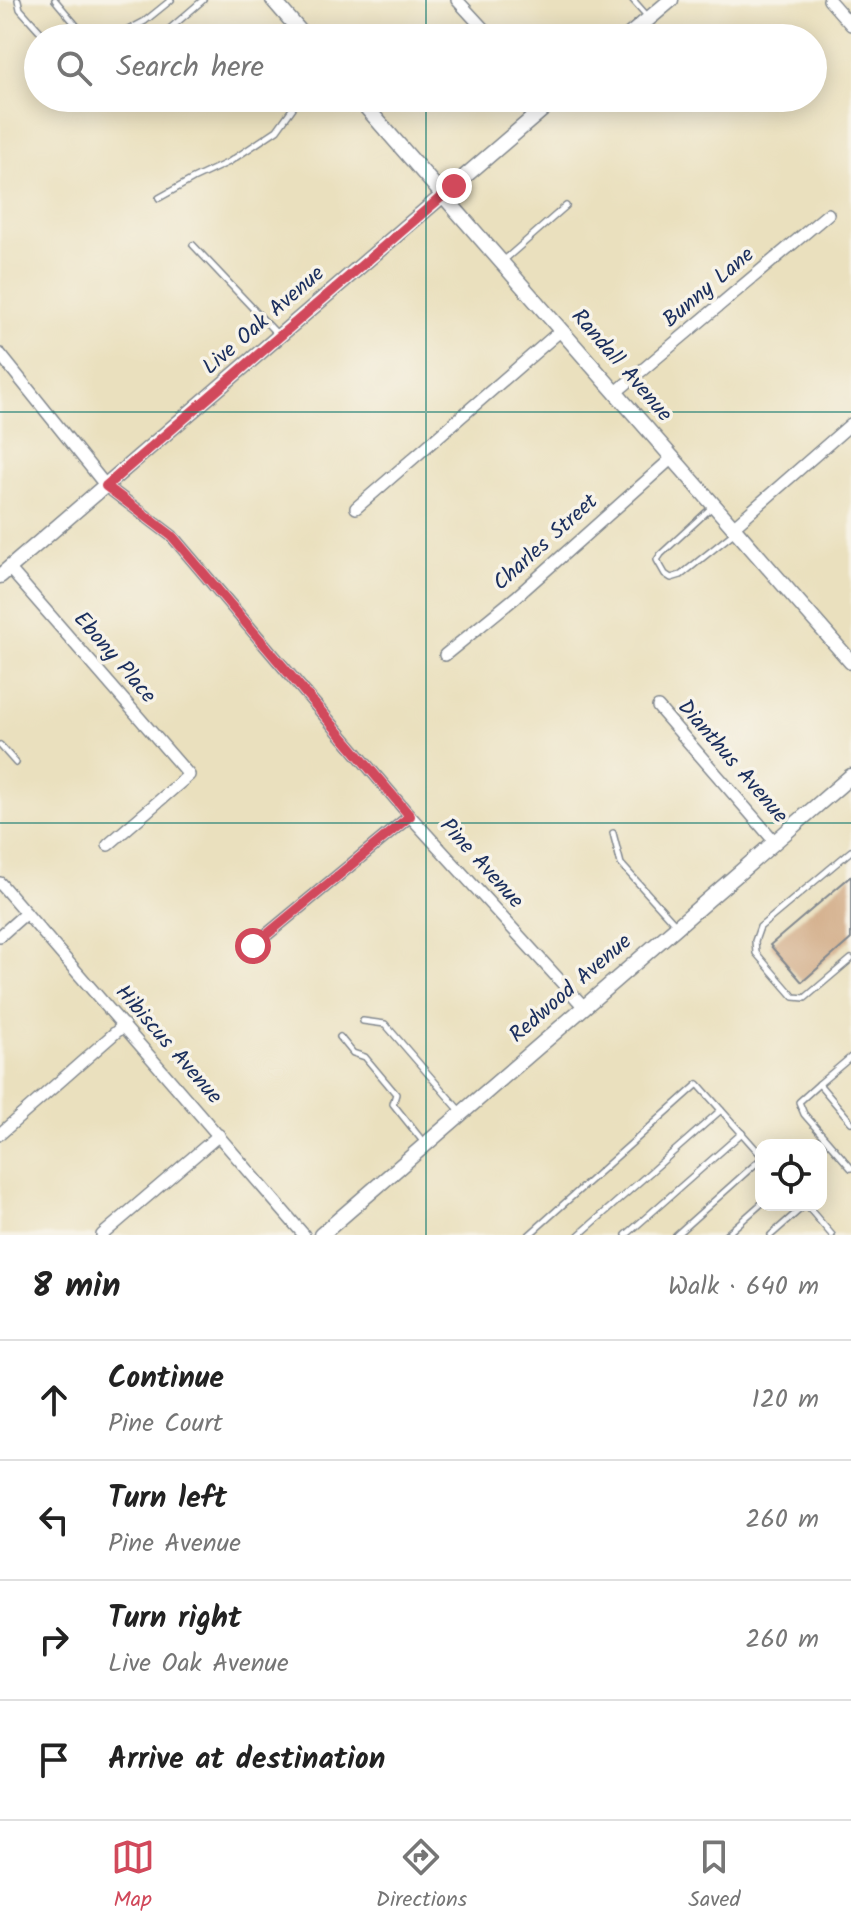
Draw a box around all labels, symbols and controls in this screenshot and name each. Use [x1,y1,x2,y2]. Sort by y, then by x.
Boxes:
search box [24,24,827,112]
text: Search here [116,44,264,92]
icon: search [52,46,96,90]
route end [436,168,472,204]
street label: Bunny Lane [655,239,763,337]
street label: Live Oak Avenue [195,258,333,384]
street label: Randall Avenue [562,301,680,431]
street label: Charles Street [485,486,607,600]
street label: Ebony Place [64,604,164,712]
street label: Dianthus Avenue [668,692,796,832]
street label: Pine Avenue [430,811,532,918]
street label: Redwood Avenue [502,926,640,1052]
route start [235,928,271,964]
street label: Hibiscus Avenue [106,977,230,1113]
map controls [755,1139,827,1211]
button: locate [755,1139,827,1211]
text: 8 min [32,1260,121,1314]
text: Walk · 640 m [668,1266,819,1308]
text: Continue [108,1355,224,1403]
icon: ahead [32,1378,76,1422]
text: 120 m [752,1379,819,1421]
text: Pine Court [108,1403,223,1445]
text: Turn left [108,1475,227,1523]
icon: left [32,1498,76,1542]
text: 260 m [745,1499,819,1541]
text: Pine Avenue [108,1523,241,1565]
text: Turn right [108,1595,241,1643]
icon: right [32,1618,76,1662]
text: 260 m [745,1619,819,1661]
text: Live Oak Avenue [108,1643,289,1685]
text: Arrive at destination [108,1736,385,1784]
icon: arrive [32,1738,76,1782]
tab: Map [111,1835,155,1918]
tab: Directions [376,1835,467,1918]
tab: Saved [688,1835,740,1918]

